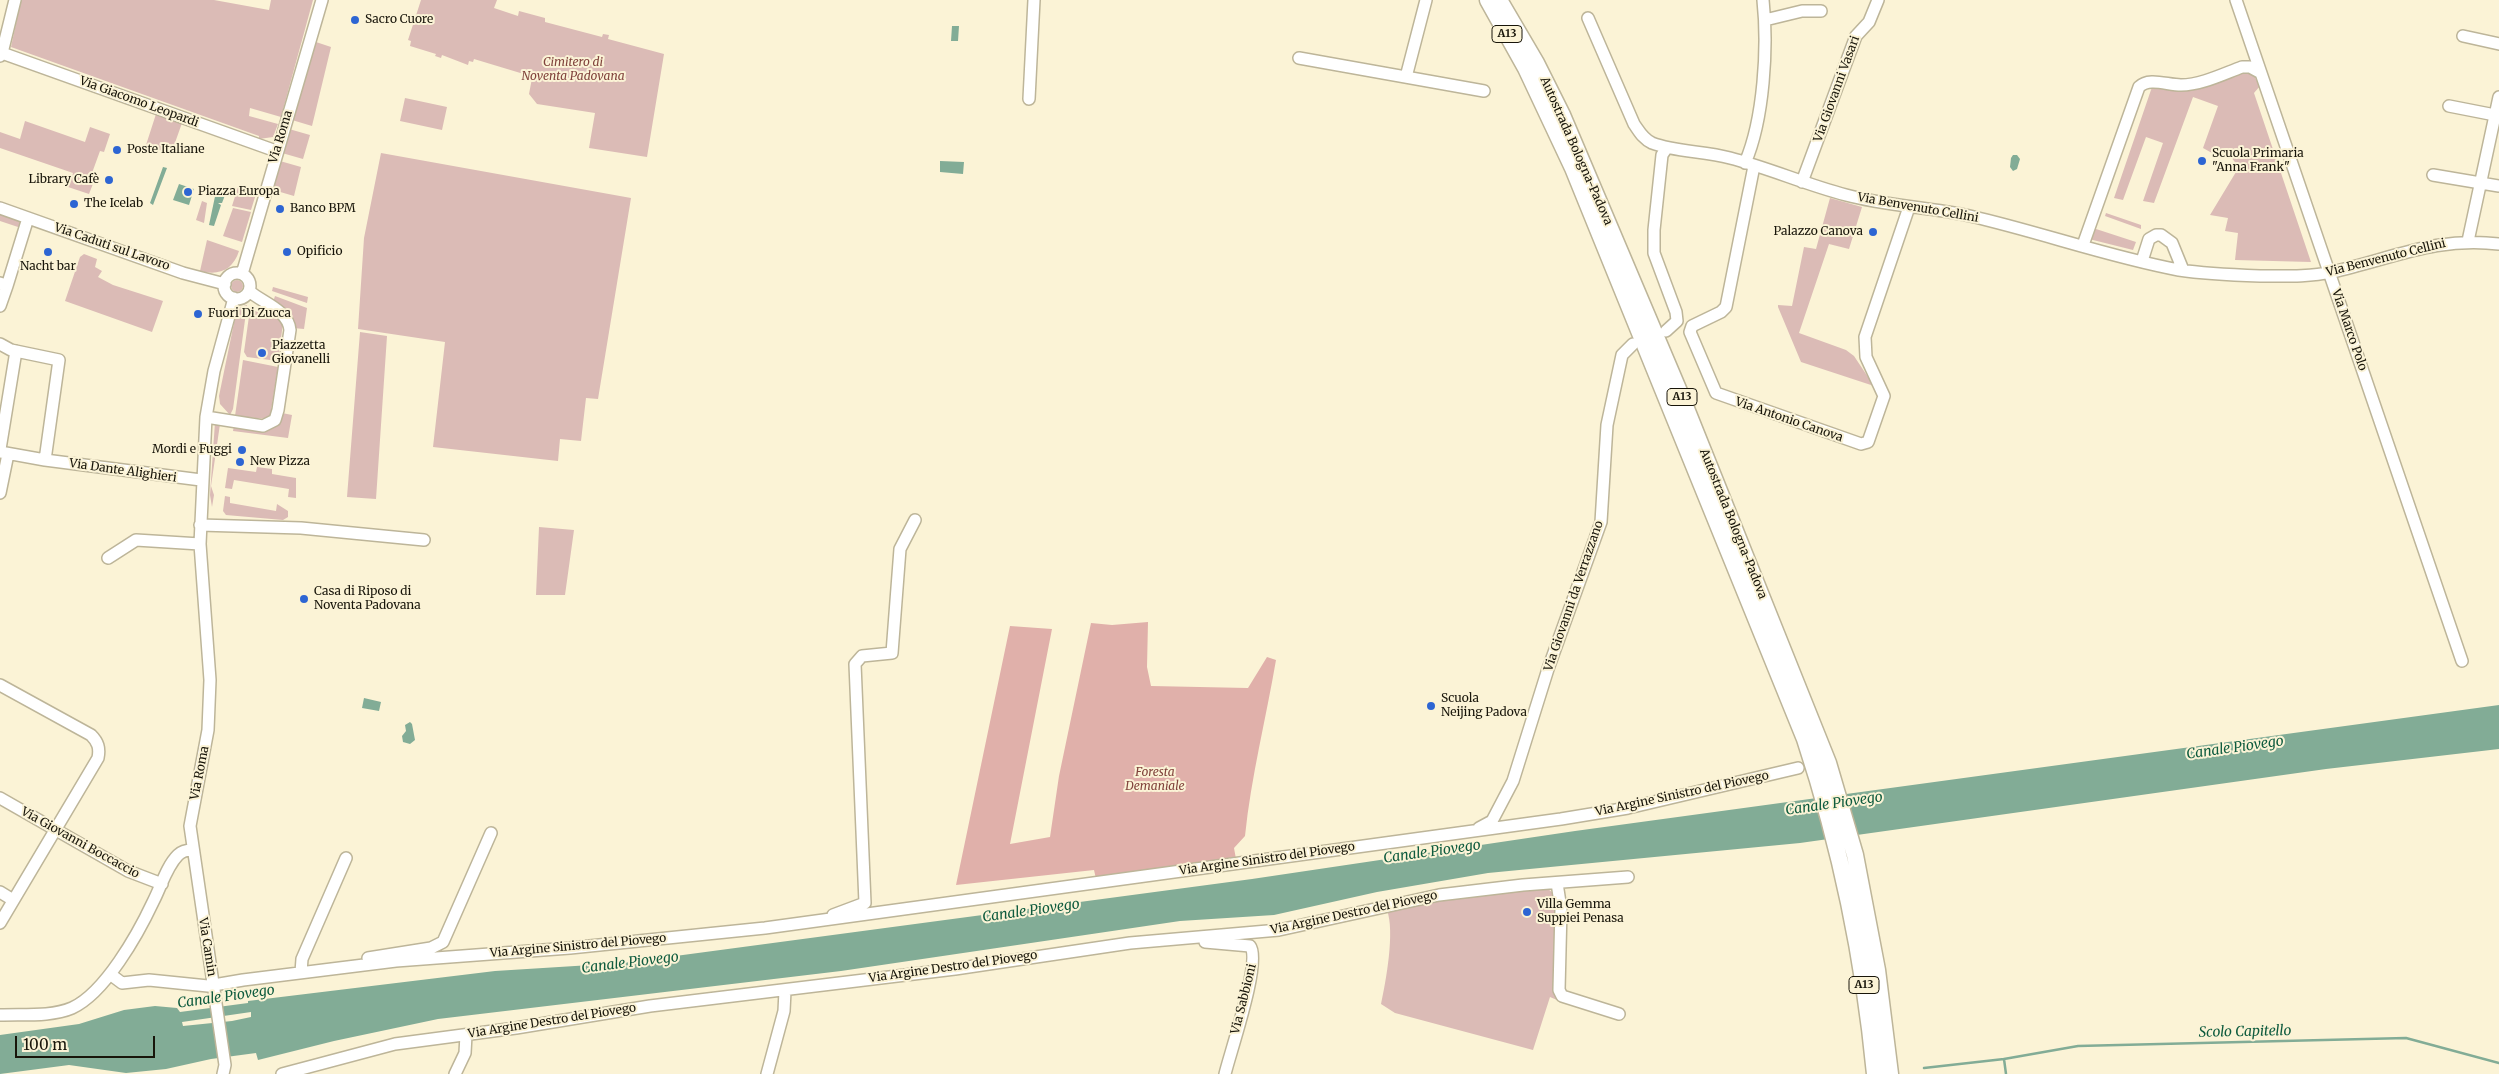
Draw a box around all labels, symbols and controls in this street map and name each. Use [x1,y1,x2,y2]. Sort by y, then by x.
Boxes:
place label: Sacro Cuore [365,13,433,27]
marker: Sacro Cuore [349,14,361,26]
road number: A13 [1492,26,1522,42]
street label: Via Giovanni Vasari [1811,34,1863,144]
park label: Cimitero di Noventa Padovana [521,56,625,84]
street label: Via Giacomo Leopardi [77,74,201,130]
street label: Autostrada Bologna-Padova [1537,75,1615,227]
street label: Via Roma [266,109,296,165]
place label: Poste Italiane [127,143,205,157]
marker: Poste Italiane [111,144,123,156]
place label: Scuola Primaria "Anna Frank" [2212,147,2304,175]
marker: Scuola Primaria "Anna Frank" [2196,155,2208,167]
place label: Library Cafè [29,173,99,187]
marker: Library Cafè [103,174,115,186]
place label: Piazza Europa [198,185,280,199]
marker: Piazza Europa [182,186,194,198]
street label: Via Benvenuto Cellini [1856,190,1980,226]
place label: The Icelab [84,197,143,211]
marker: The Icelab [68,198,80,210]
place label: Banco BPM [290,202,356,216]
marker: Banco BPM [274,203,286,215]
street label: Via Caduti sul Lavoro [52,220,172,274]
place label: Palazzo Canova [1773,225,1863,239]
marker: Palazzo Canova [1867,226,1879,238]
street label: Via Benvenuto Cellini [2325,236,2447,280]
place label: Opificio [297,245,342,259]
marker: Nacht bar [42,246,54,258]
marker: Opificio [281,246,293,258]
place label: Nacht bar [20,260,76,274]
street label: Via Marco Polo [2328,287,2370,373]
place label: Fuori Di Zucca [208,307,291,321]
marker: Fuori Di Zucca [192,308,204,320]
place label: Piazzetta Giovanelli [272,339,330,367]
marker: Piazzetta Giovanelli [256,347,268,359]
road number: A13 [1667,388,1697,406]
street label: Via Antonio Canova [1733,395,1845,445]
place label: Mordi e Fuggi [152,443,232,457]
marker: Mordi e Fuggi [236,444,248,456]
street label: Autostrada Bologna-Padova [1696,447,1770,601]
place label: New Pizza [250,455,310,469]
street label: Via Dante Alighieri [68,456,178,486]
marker: New Pizza [234,456,246,468]
street label: Via Giovanni da Verrazzano [1541,519,1607,673]
place label: Casa di Riposo di Noventa Padovana [314,585,421,613]
marker: Casa di Riposo di Noventa Padovana [298,593,310,605]
place label: Scuola Neijing Padova [1441,692,1527,720]
marker: Scuola Neijing Padova [1425,700,1437,712]
water label: Canale Piovego [2185,733,2285,763]
street label: Via Roma [188,745,212,801]
park label: Foresta Demaniale [1125,766,1185,794]
street label: Via Argine Sinistro del Piovego [1594,769,1770,819]
water label: Canale Piovego [1784,789,1884,819]
street label: Via Giovanni Boccaccio [18,804,142,882]
water label: Canale Piovego [1382,837,1482,867]
street label: Via Argine Sinistro del Piovego [1178,840,1356,878]
street label: Via Argine Destro del Piovego [1269,888,1439,938]
water label: Canale Piovego [981,896,1081,926]
place label: Villa Gemma Suppiei Penasa [1537,898,1624,926]
marker: Villa Gemma Suppiei Penasa [1521,906,1533,918]
street label: Via Camin [195,917,219,977]
street label: Via Argine Sinistro del Piovego [489,931,667,961]
street label: Via Argine Destro del Piovego [868,948,1038,986]
water label: Canale Piovego [580,949,680,977]
street label: Via Sabbioni [1228,962,1260,1036]
road number: A13 [1849,976,1879,994]
water label: Canale Piovego [176,982,276,1012]
street label: Via Argine Destro del Piovego [467,1001,637,1041]
water label: Scolo Capitello [2199,1023,2291,1041]
scale bar [18,1026,158,1058]
text: 100 m [23,1035,67,1054]

